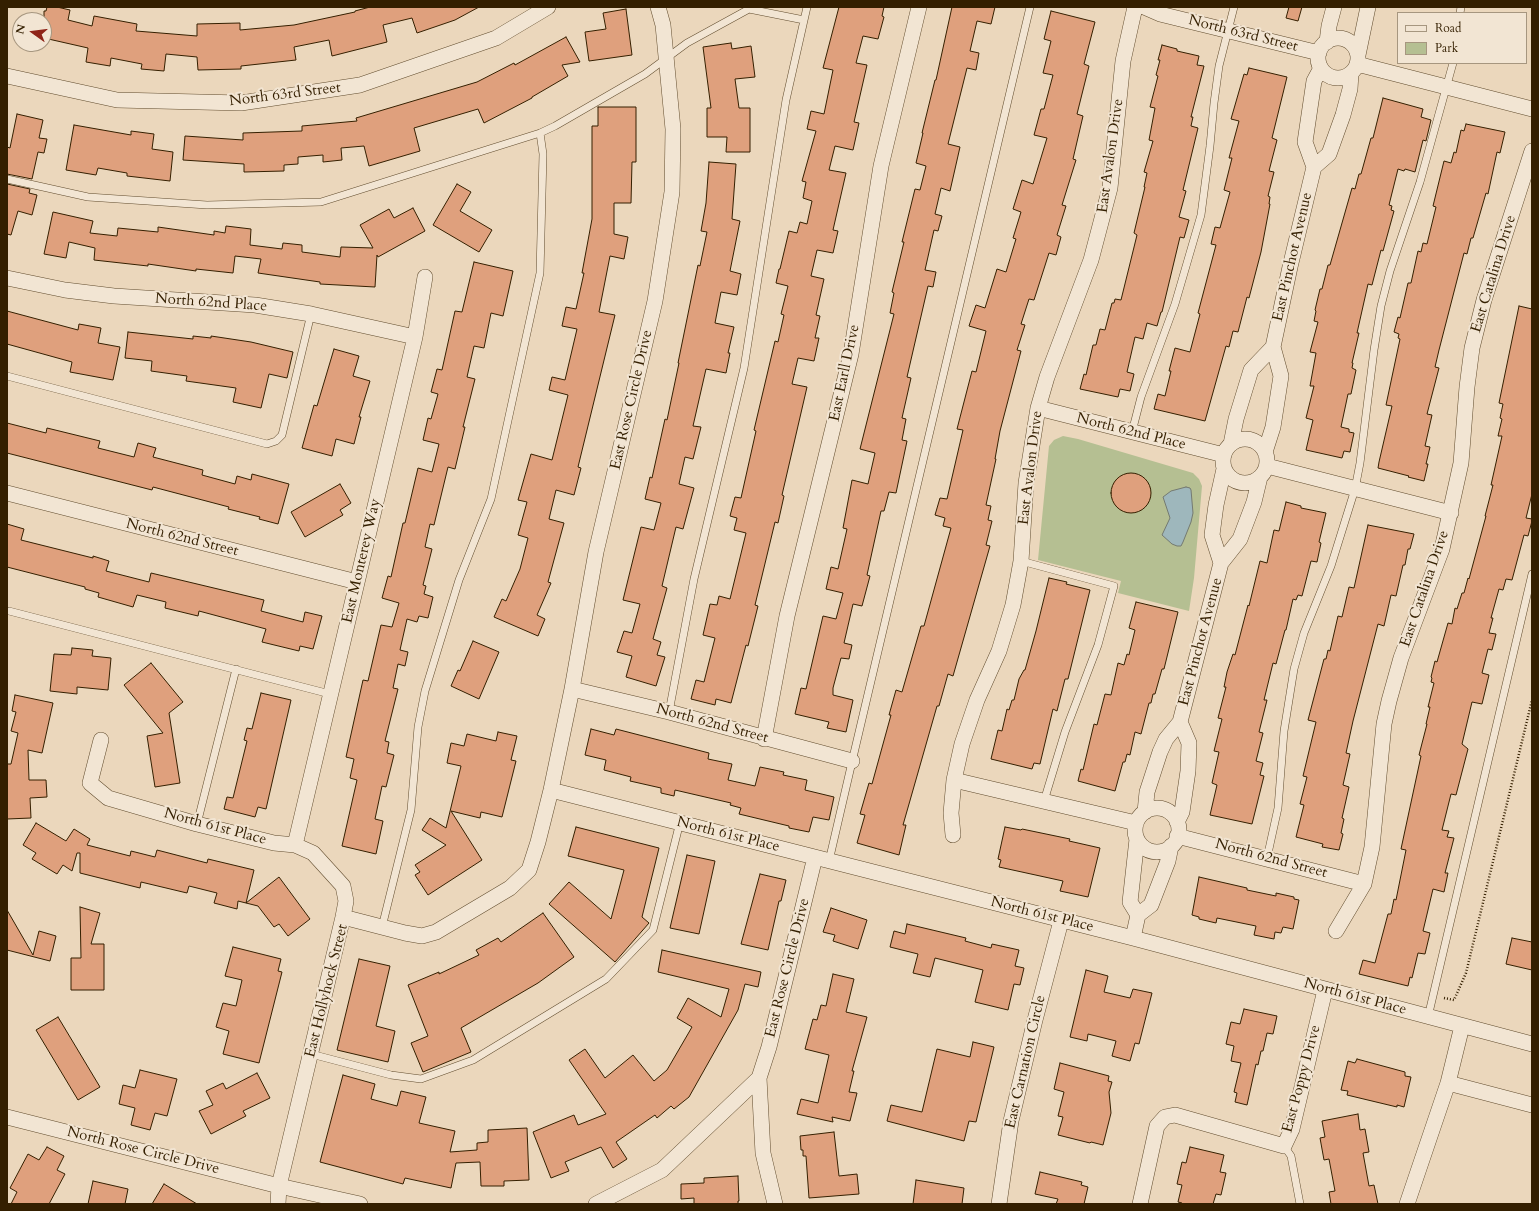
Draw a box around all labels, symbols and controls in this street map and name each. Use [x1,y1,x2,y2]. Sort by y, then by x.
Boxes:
north arrow [12,12,52,52]
street label: North 63rd Street [1186,12,1300,56]
legend [1397,12,1527,64]
text: Road [1435,20,1461,36]
text: N [12,23,29,36]
text: Park [1435,40,1458,56]
street label: North 63rd Street [228,79,342,111]
street label: East Avalon Drive [1094,98,1128,214]
street label: East Pinchot Avenue [1269,191,1317,323]
street label: East Catalina Drive [1468,213,1520,335]
street label: North 62nd Place [154,290,268,316]
street label: East Earll Drive [826,323,864,423]
street label: East Rose Circle Drive [607,328,657,472]
street label: East Avalon Drive [1015,410,1047,526]
street label: North 62nd Place [1074,410,1188,454]
street label: East Monterey Way [339,497,385,625]
street label: North 62nd Street [124,515,240,561]
street label: East Catalina Drive [1397,528,1453,650]
street label: East Pinchot Avenue [1175,576,1227,708]
street label: North 62nd Street [654,700,770,748]
street label: North 61st Place [162,805,268,849]
street label: North 61st Place [675,814,781,856]
street label: North 62nd Street [1213,835,1329,883]
street label: North 61st Place [989,894,1095,936]
street label: East Rose Circle Drive [762,897,814,1039]
street label: East Hollyhock Street [302,922,352,1060]
street label: North 61st Place [1302,975,1408,1019]
street label: East Carnation Circle [1002,994,1050,1130]
street label: East Poppy Drive [1279,1023,1325,1135]
street label: North Rose Circle Drive [65,1123,221,1179]

